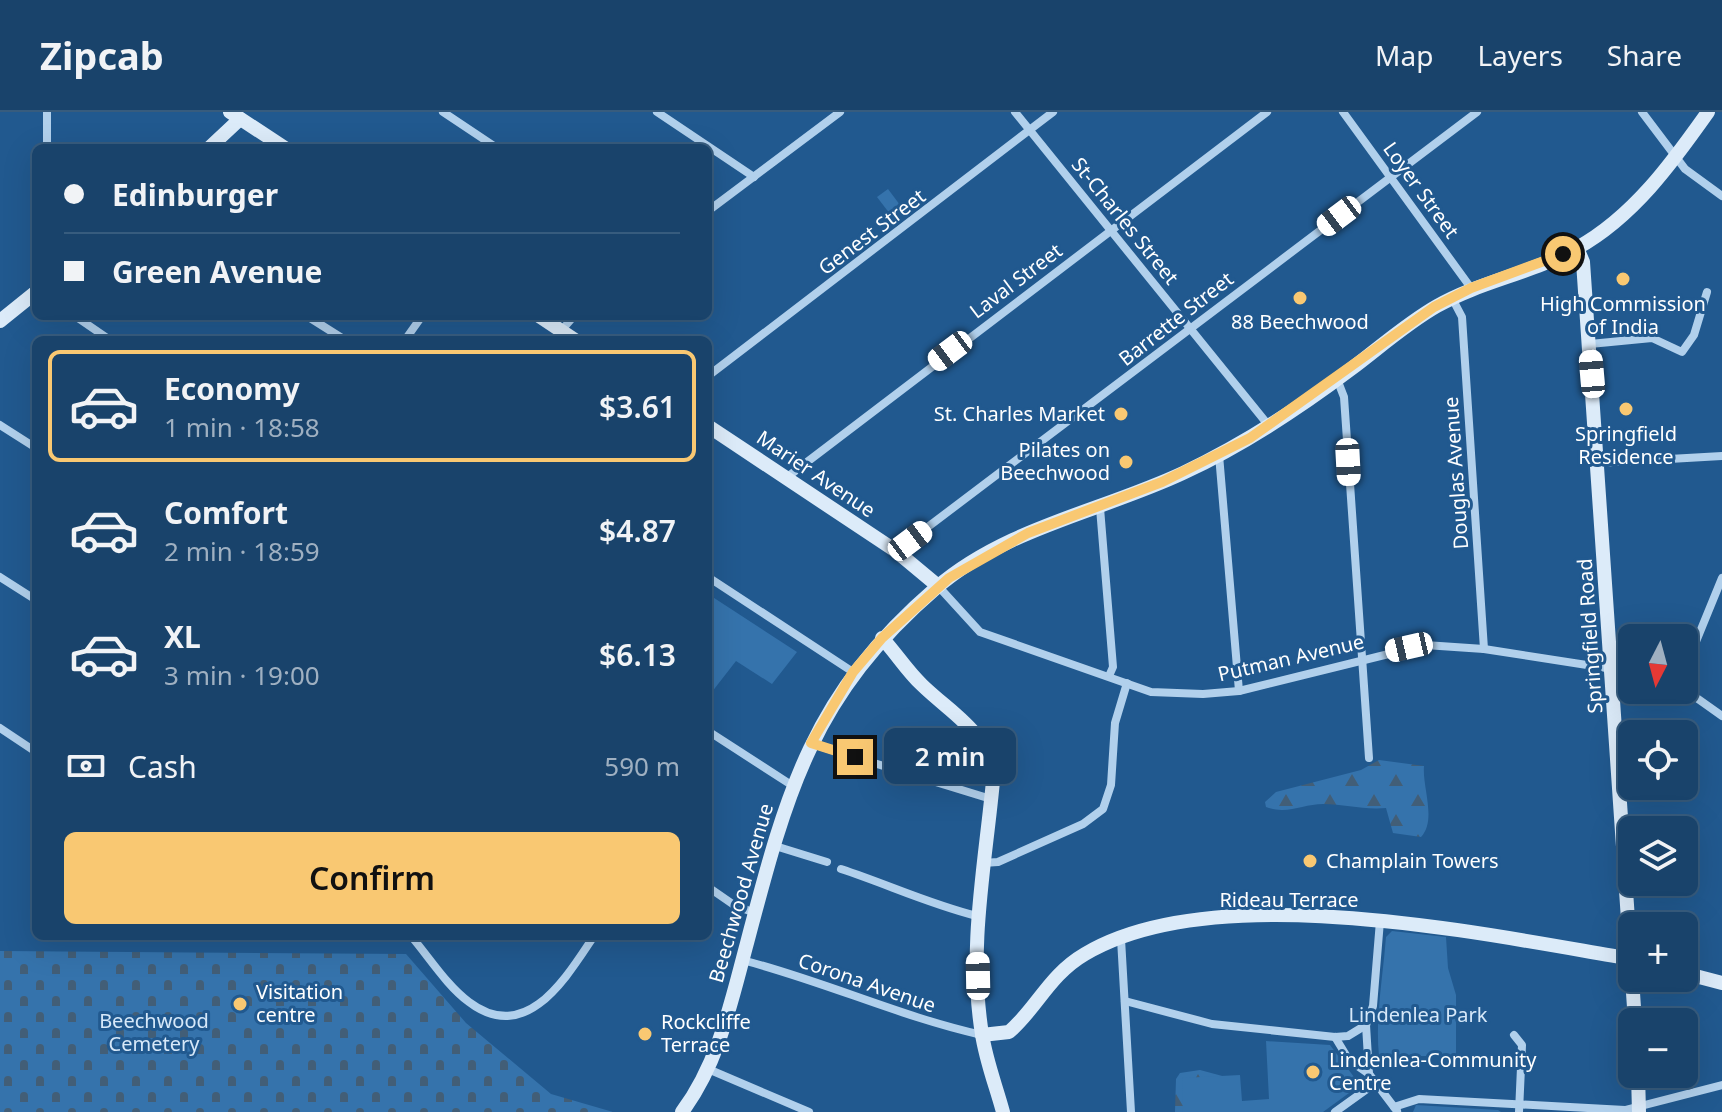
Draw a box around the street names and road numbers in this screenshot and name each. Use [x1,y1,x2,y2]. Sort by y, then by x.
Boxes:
street label: Loyer Street [1377,136,1466,243]
street label: St-Charles Street [1066,151,1185,290]
street label: Genest Street [813,183,931,281]
street label: Laval Street [964,237,1067,324]
street label: Barrette Street [1113,265,1239,372]
street label: Douglas Avenue [1437,396,1474,550]
street label: Marier Avenue [752,424,881,523]
street label: Springfield Road [1571,558,1608,714]
street label: Putman Avenue [1215,628,1367,687]
street label: Beechwood Avenue [702,800,779,986]
street label: Rideau Terrace [1219,886,1359,913]
street label: Corona Avenue [795,946,939,1019]

